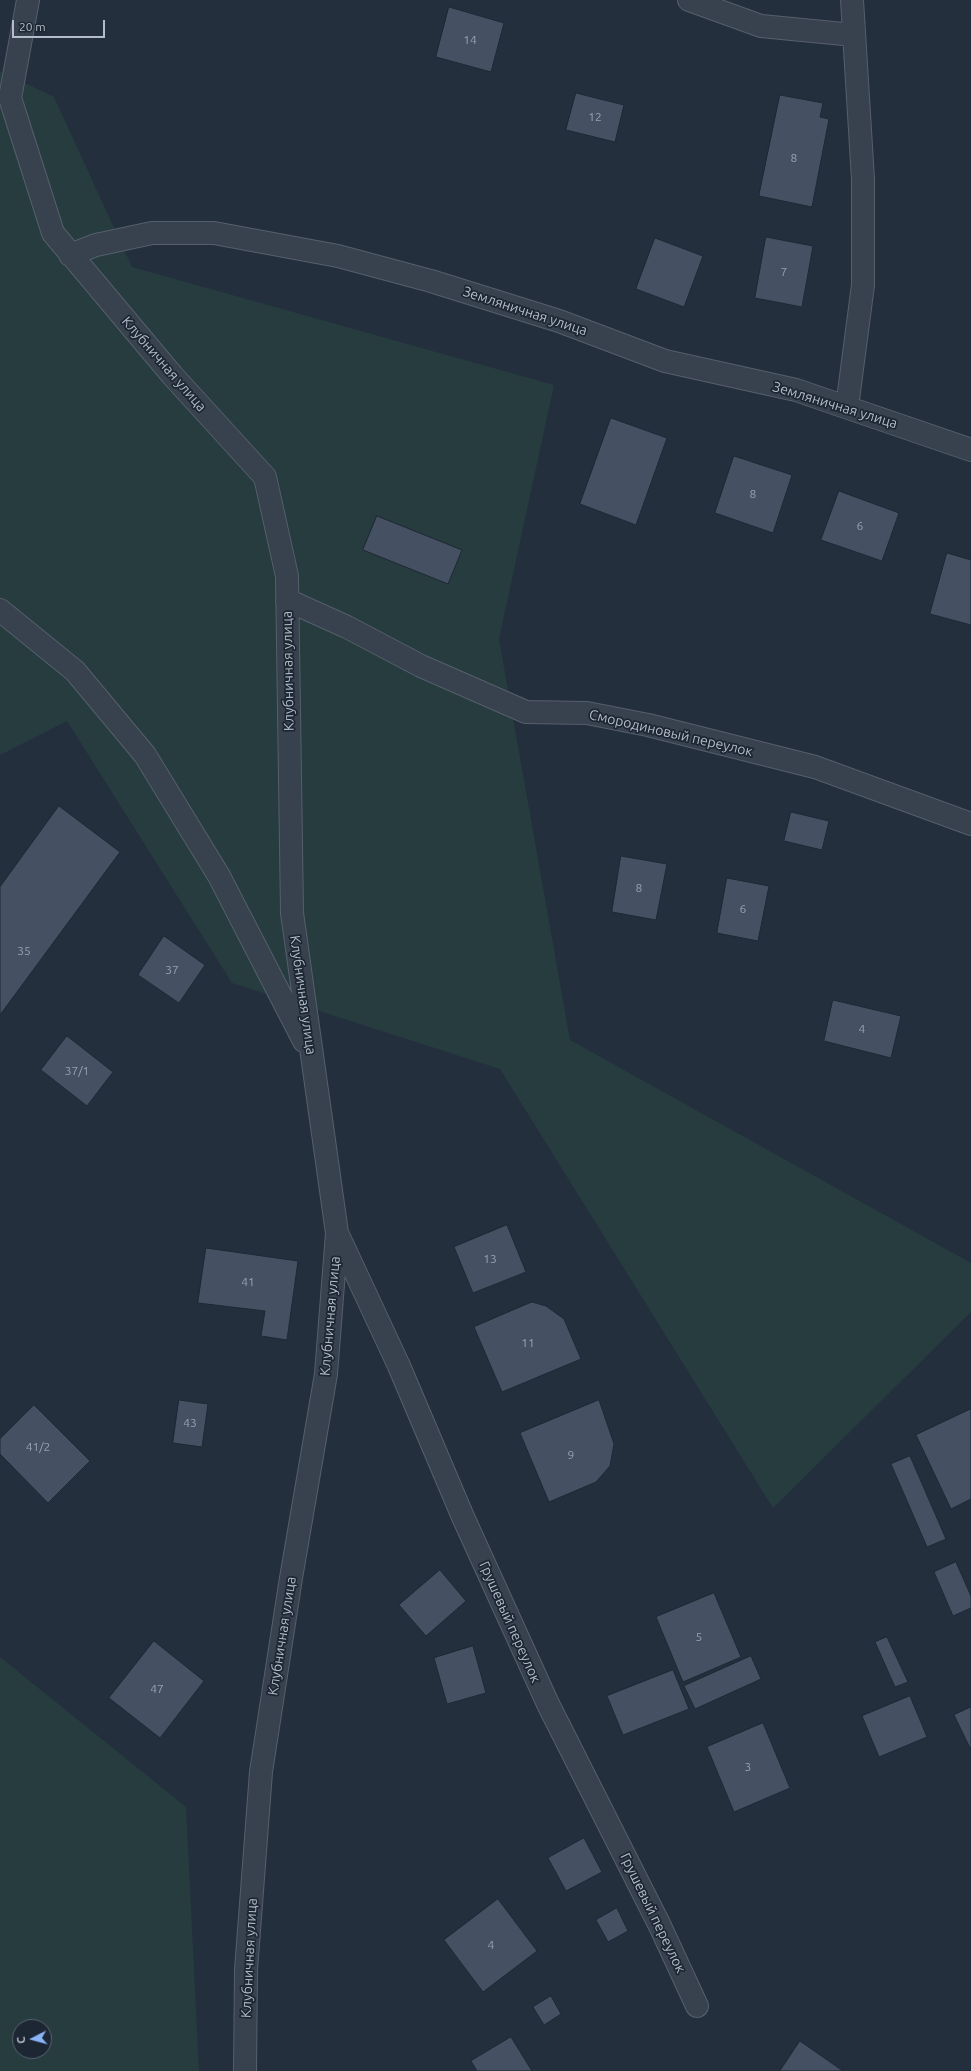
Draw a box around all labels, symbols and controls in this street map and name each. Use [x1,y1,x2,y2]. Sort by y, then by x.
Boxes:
scale bar [14,12,107,38]
text: 20 m [19,20,46,33]
house number: 14 [463,33,477,47]
house number: 12 [588,110,602,124]
house number: 8 [791,151,797,165]
house number: 7 [781,265,787,279]
street label: Земляничная улица [461,283,589,339]
street label: Клубничная улица [118,313,210,415]
street label: Земляничная улица [771,378,899,432]
house number: 8 [750,487,756,501]
house number: 6 [857,519,863,533]
street label: Клубничная улица [279,611,297,731]
street label: Смородиновый переулок [587,706,755,760]
house number: 8 [636,881,642,895]
house number: 6 [740,902,746,916]
street label: Клубничная улица [286,934,320,1056]
house number: 35 [17,944,31,958]
house number: 37 [165,963,179,977]
house number: 4 [859,1022,865,1036]
house number: 37/1 [65,1064,89,1078]
house number: 13 [483,1252,497,1266]
street label: Клубничная улица [316,1255,344,1377]
house number: 41 [241,1275,255,1289]
house number: 11 [521,1336,535,1350]
house number: 43 [183,1416,197,1430]
house number: 41/2 [26,1440,50,1454]
house number: 9 [568,1448,574,1462]
street label: Грушевый переулок [476,1559,544,1685]
street label: Клубничная улица [264,1575,300,1697]
house number: 5 [696,1630,702,1644]
house number: 47 [150,1682,164,1696]
house number: 3 [745,1760,751,1774]
street label: Грушевый переулок [617,1850,689,1976]
street label: Клубничная улица [237,1898,261,2018]
house number: 4 [488,1938,494,1952]
north arrow [12,2019,52,2059]
text: С [15,2036,27,2044]

